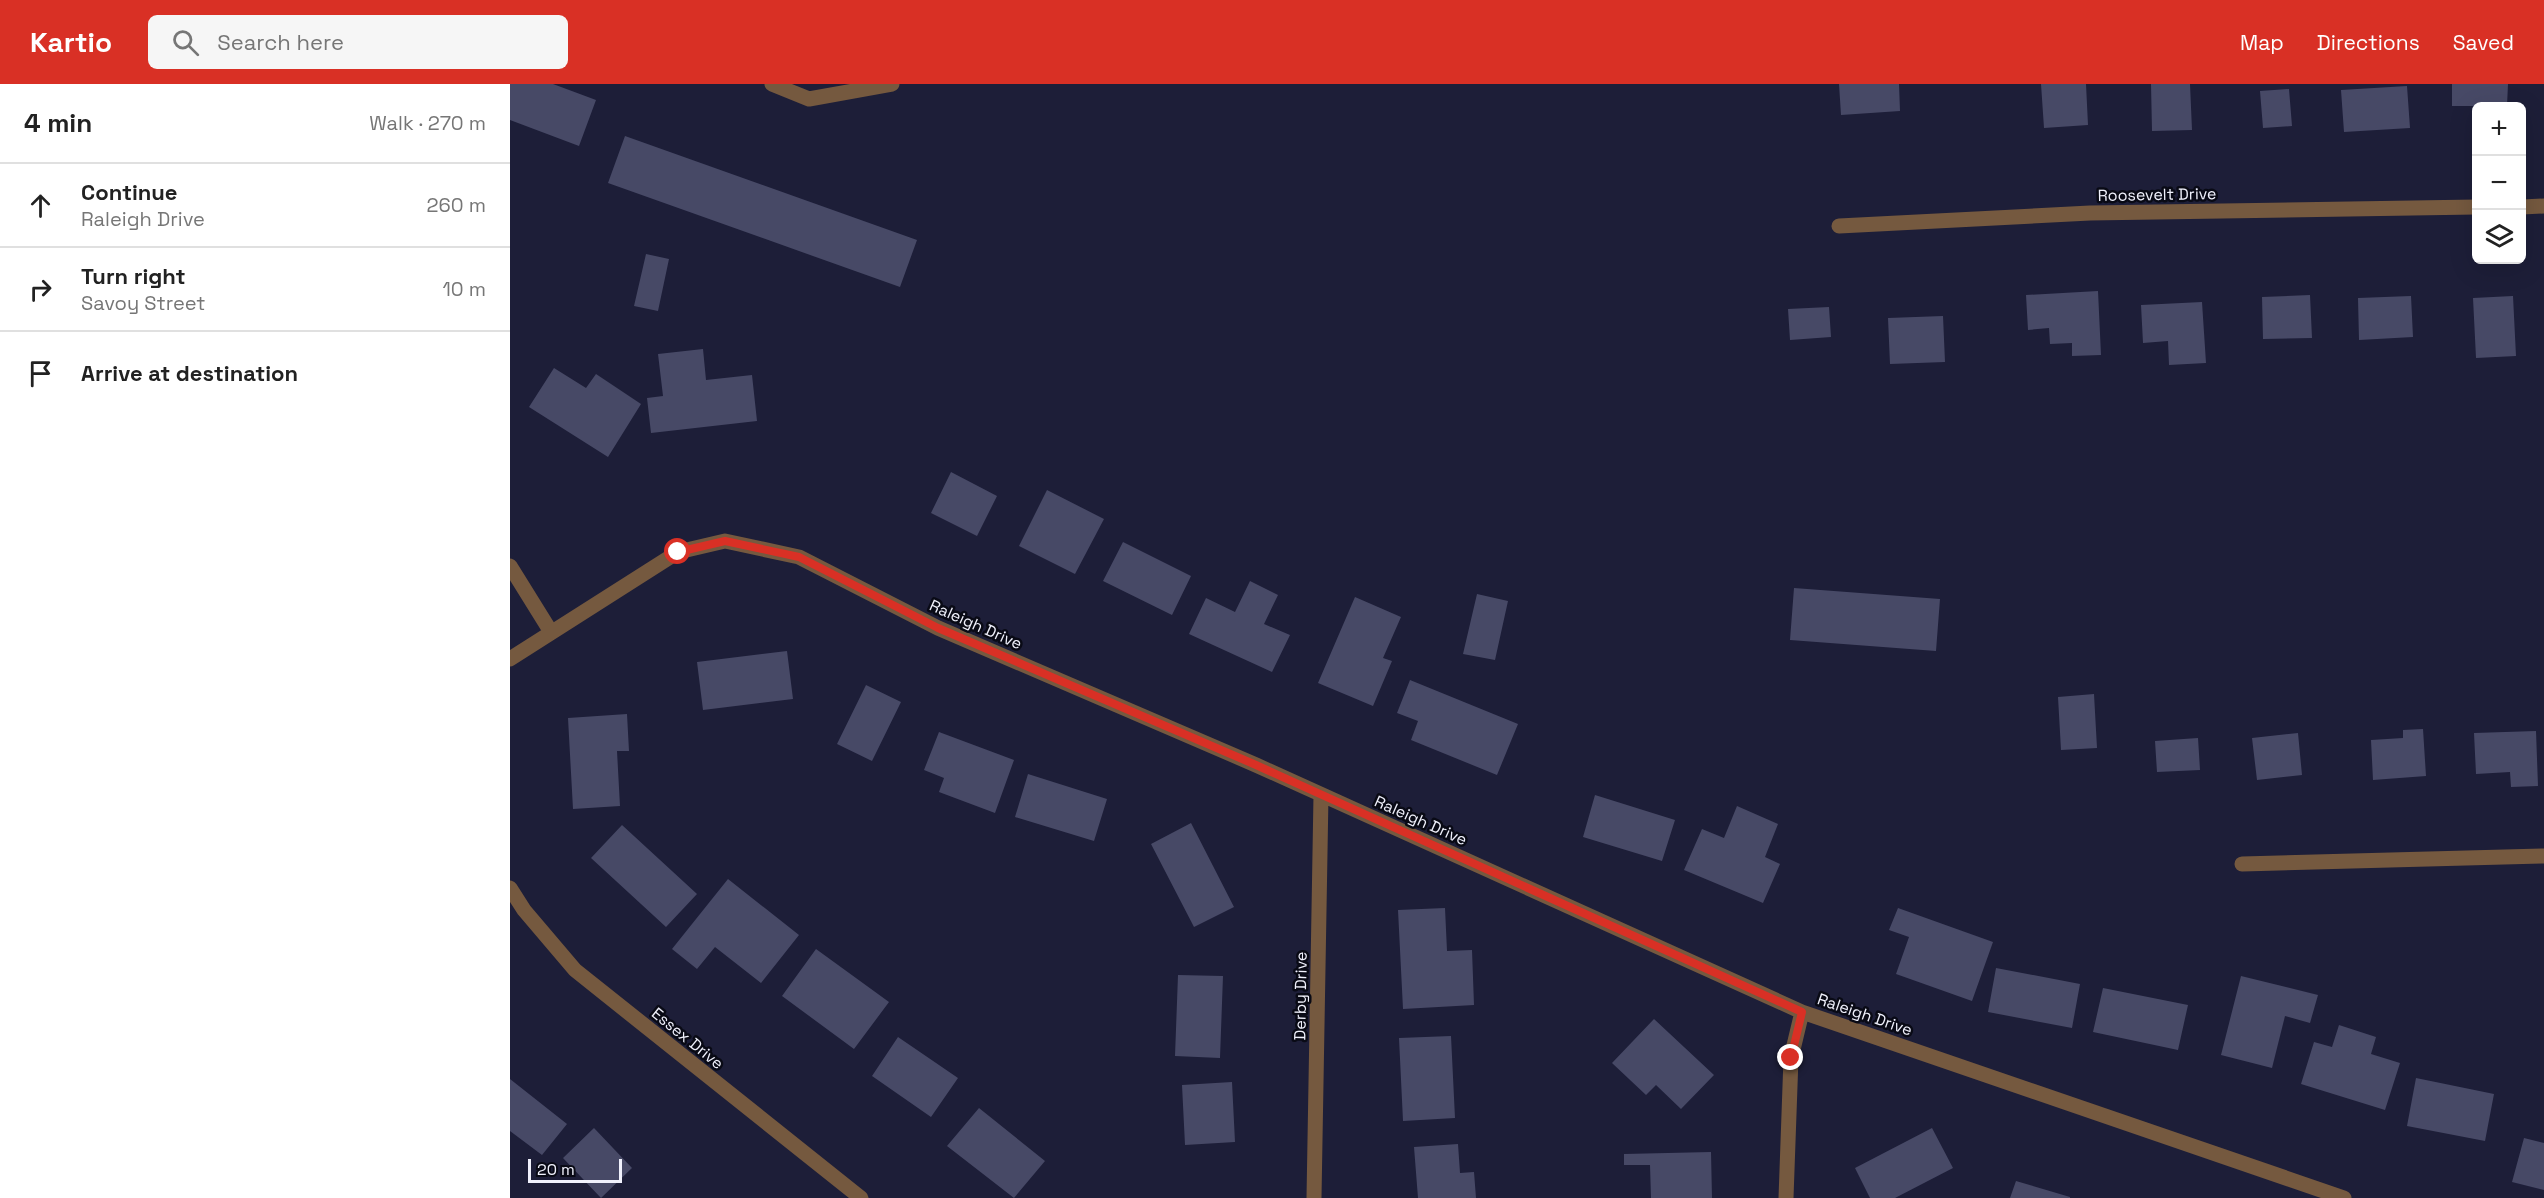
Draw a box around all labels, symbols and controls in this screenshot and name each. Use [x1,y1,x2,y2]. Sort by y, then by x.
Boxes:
search box [148,15,568,69]
text: Kartio [30,24,112,60]
icon: search [169,26,202,59]
text: Search here [217,28,344,56]
text: Map [2240,29,2284,56]
text: Directions [2317,29,2420,56]
text: Saved [2453,29,2514,56]
map controls [2472,102,2526,264]
button: + [2472,102,2526,156]
text: 4 min [24,106,92,140]
text: Walk · 270 m [369,110,486,136]
button: − [2472,156,2526,210]
text: Continue [81,178,177,206]
street label: Roosevelt Drive [2097,183,2217,206]
icon: ahead [24,189,57,222]
text: 260 m [427,192,486,218]
text: Raleigh Drive [81,206,205,232]
button: layers [2472,210,2526,264]
text: Turn right [81,262,186,290]
icon: right [24,273,57,306]
text: 10 m [442,276,486,302]
text: Savoy Street [81,290,205,316]
icon: arrive [24,357,57,390]
text: Arrive at destination [81,359,298,387]
route start [664,538,690,564]
street label: Raleigh Drive [926,595,1025,654]
street label: Raleigh Drive [1371,791,1470,850]
street label: Derby Drive [1289,952,1312,1041]
street label: Raleigh Drive [1815,988,1915,1041]
street label: Essex Drive [647,1003,728,1074]
route end [1777,1044,1803,1070]
scale bar [528,1156,622,1184]
text: 20 m [537,1159,575,1180]

